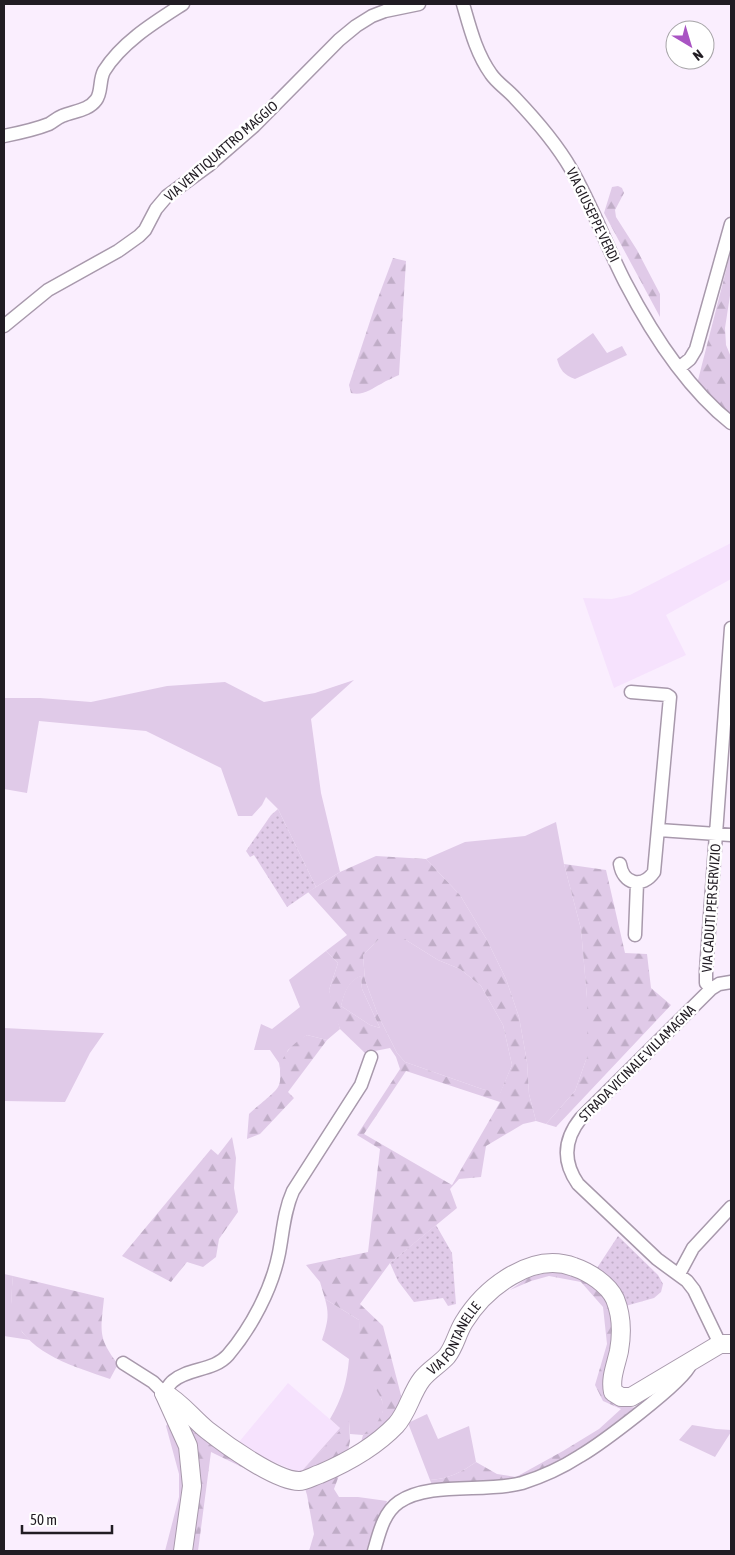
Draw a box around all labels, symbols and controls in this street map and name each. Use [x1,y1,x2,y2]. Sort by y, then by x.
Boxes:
north arrow [665,20,715,70]
text: N [690,46,706,64]
street label: VIA VENTIQUATTRO MAGGIO [161,97,281,205]
street label: VIA GIUSEPPE VERDI [563,165,623,265]
street label: VIA CADUTI PER SERVIZIO [699,843,723,973]
street label: STRADA VICINALE VILLAMAGNA [575,1001,699,1125]
street label: VIA FONTANELLE [424,1298,484,1378]
scale bar [22,1502,112,1534]
text: 50 m [30,1511,57,1528]

